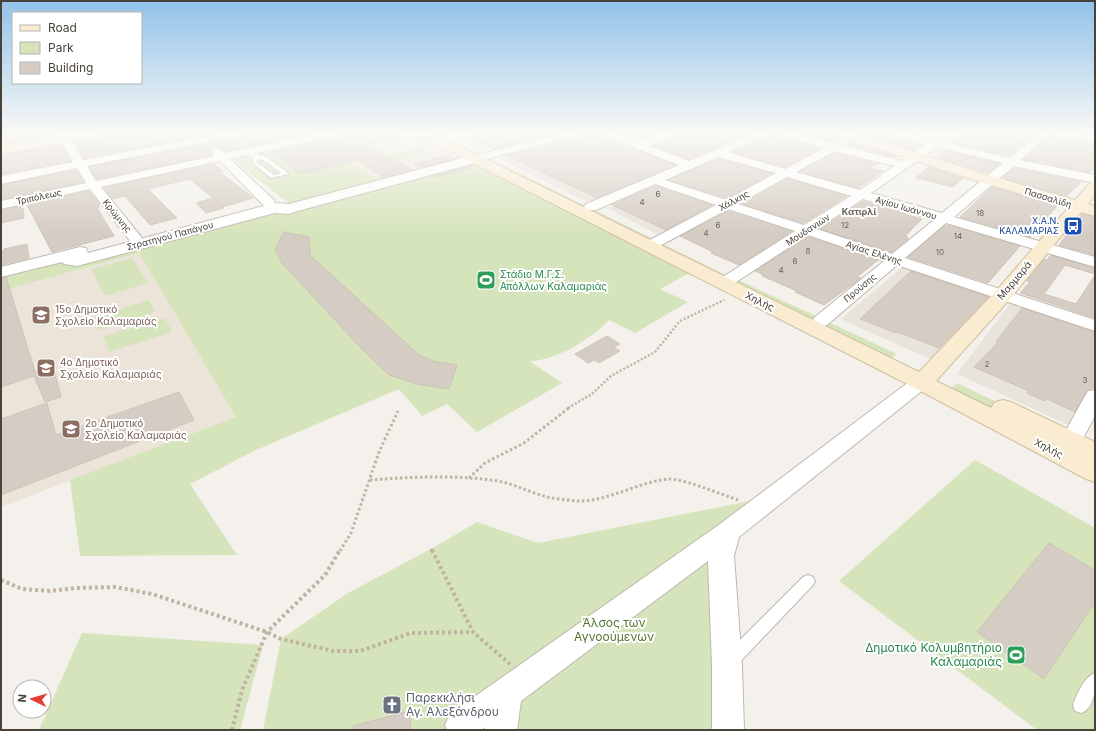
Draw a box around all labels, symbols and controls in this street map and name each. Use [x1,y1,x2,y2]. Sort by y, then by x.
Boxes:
legend [12,12,142,84]
text: Road [48,20,77,35]
text: Park [48,40,74,55]
text: Building [48,60,93,75]
street label: Πασσαλίδη [1023,185,1073,210]
street label: Τριπόλεως [15,186,63,207]
street label: Χάλκης [717,188,751,213]
house number: 6 [656,189,661,199]
street label: Αγίου Ιωάννου [874,194,938,222]
street label: Κρώμνης [101,197,134,235]
house number: 4 [639,197,645,207]
district label: Κατιρλί [842,206,876,217]
house number: 18 [976,208,984,218]
street label: Μουδανιών [784,211,832,248]
place label: Χ.Α.Ν. ΚΑΛΑΜΑΡΙΑΣ [999,215,1059,236]
bus stop icon: Χ.Α.Ν. ΚΑΛΑΜΑΡΙΑΣ [1062,215,1084,237]
street label: Στρατηγού Παπάγου [125,219,214,252]
house number: 6 [716,220,721,230]
house number: 12 [841,220,849,230]
house number: 4 [703,228,709,238]
house number: 14 [954,231,962,241]
street label: Αγίας Ελένης [845,238,904,267]
house number: 8 [806,246,811,256]
house number: 10 [936,247,944,257]
house number: 6 [793,256,798,266]
street label: Μαρμαρά [994,258,1034,302]
house number: 4 [778,265,784,275]
place label: Στάδιο Μ.Γ.Σ. Απόλλων Καλαμαριάς [500,268,607,292]
sports icon: Στάδιο Μ.Γ.Σ. Απόλλων Καλαμαριάς [475,269,497,291]
street label: Προύσης [841,271,878,304]
street label: Χηλής [743,289,777,314]
place label: 15ο Δημοτικό Σχολείο Καλαμαριάς [55,303,157,327]
school or university icon: 15ο Δημοτικό Σχολείο Καλαμαριάς [30,304,52,326]
place label: 4ο Δημοτικό Σχολείο Καλαμαριάς [60,356,162,380]
school or university icon: 4ο Δημοτικό Σχολείο Καλαμαριάς [35,357,57,379]
house number: 2 [985,359,990,369]
house number: 3 [1083,375,1088,385]
place label: 2ο Δημοτικό Σχολείο Καλαμαριάς [85,417,187,441]
school or university icon: 2ο Δημοτικό Σχολείο Καλαμαριάς [60,418,82,440]
street label: Χηλής [1032,436,1066,461]
park label: Άλσος των Αγνοούμενων [574,615,654,644]
place label: Δημοτικό Κολυμβητήριο Καλαμαριάς [865,640,1002,669]
sports icon: Δημοτικό Κολυμβητήριο Καλαμαριάς [1005,644,1027,666]
north arrow [12,679,52,719]
place label: Παρεκκλήσι Αγ. Αλεξάνδρου [406,690,499,719]
text: N [15,693,29,703]
church icon: Παρεκκλήσι Αγ. Αλεξάνδρου [381,694,403,716]

